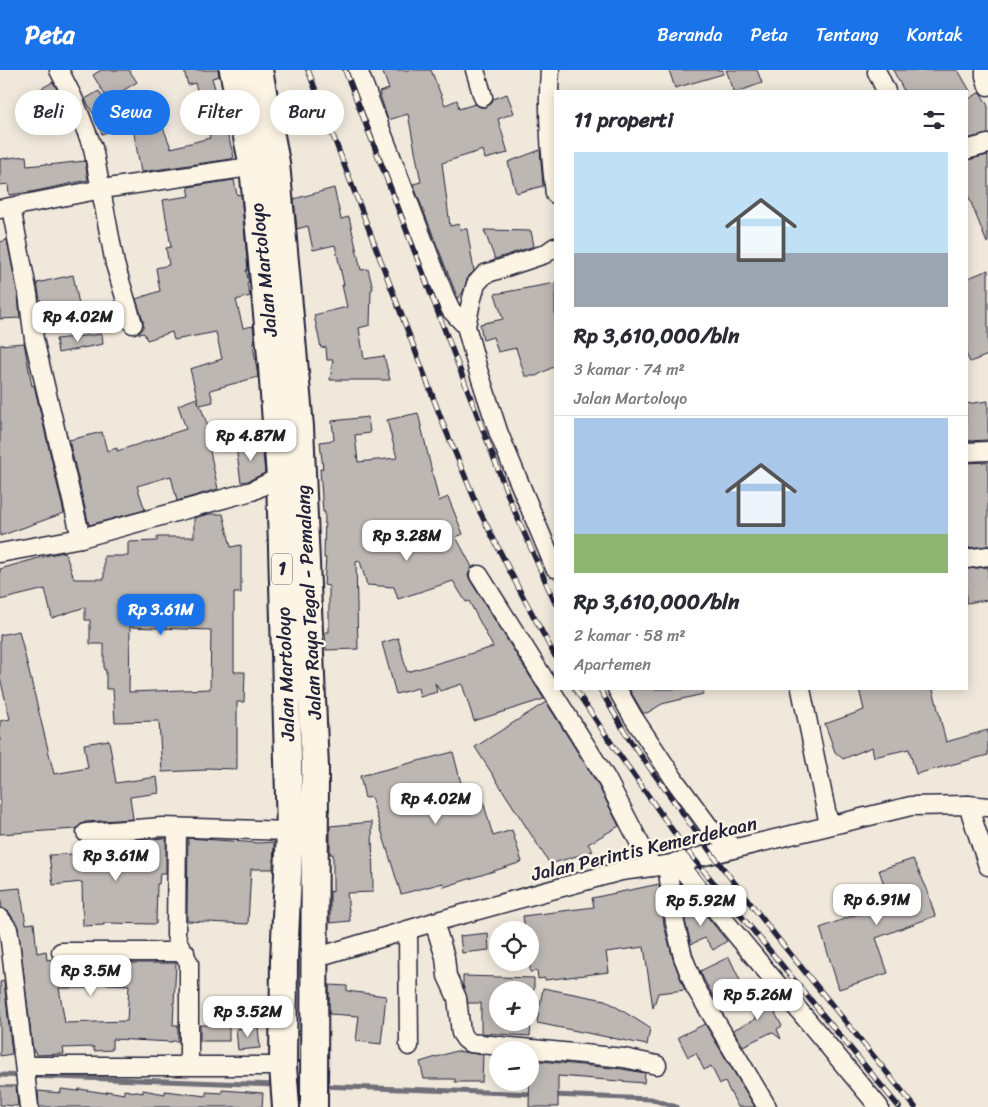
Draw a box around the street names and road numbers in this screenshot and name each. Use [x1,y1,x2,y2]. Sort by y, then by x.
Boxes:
street label: Jalan Martoloyo [240,201,287,339]
street label: Jalan Raya Tegal - Pemalang [286,484,331,721]
road number: 1 [272,554,292,584]
street label: Jalan Martoloyo [267,606,304,743]
street label: Jalan Perintis Kemerdekaan [527,806,760,891]

